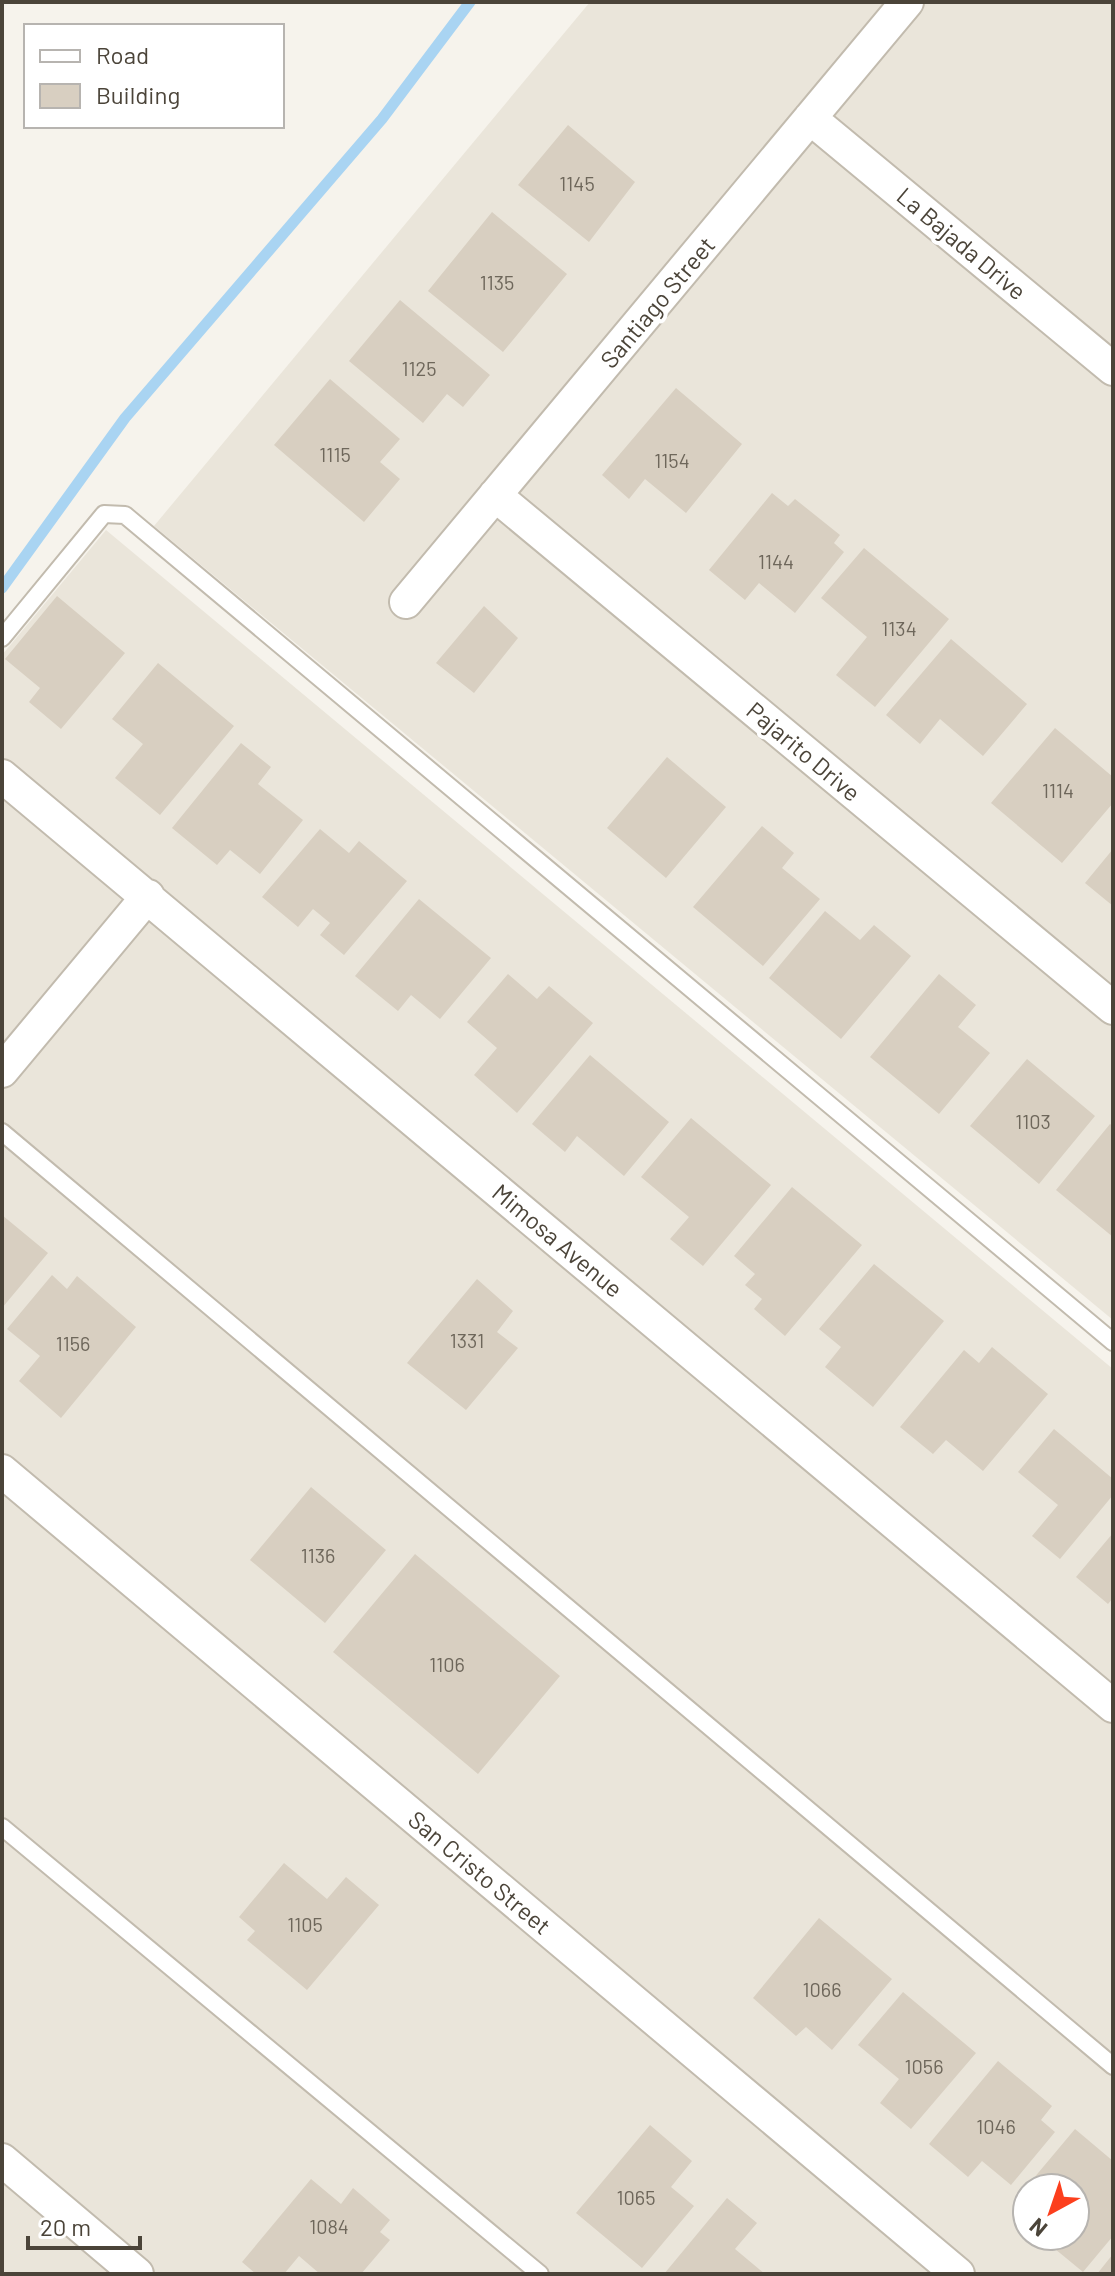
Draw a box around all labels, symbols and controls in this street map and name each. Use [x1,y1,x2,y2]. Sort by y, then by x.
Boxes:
legend [24,24,284,128]
text: Road [96,40,149,69]
text: Building [96,80,180,109]
house number: 1145 [559,171,595,195]
street label: La Bajada Drive [892,181,1032,305]
street label: Santiago Street [594,230,720,374]
house number: 1135 [480,270,514,294]
house number: 1125 [401,356,437,380]
house number: 1115 [319,442,351,466]
house number: 1154 [654,448,690,472]
house number: 1144 [758,549,794,573]
house number: 1134 [881,616,917,640]
street label: Pajarito Drive [741,695,867,807]
house number: 1114 [1042,778,1074,802]
house number: 1103 [1015,1109,1051,1133]
street label: Mimosa Avenue [487,1177,629,1303]
house number: 1331 [450,1328,484,1352]
house number: 1156 [56,1331,90,1355]
house number: 1136 [301,1543,335,1567]
house number: 1106 [429,1652,465,1676]
street label: San Cristo Street [403,1804,557,1940]
house number: 1105 [287,1912,323,1936]
house number: 1066 [803,1977,841,2001]
house number: 1056 [905,2054,943,2078]
house number: 1046 [976,2114,1016,2138]
north arrow [1011,2172,1091,2252]
house number: 1065 [617,2185,655,2209]
scale bar [28,2200,140,2250]
text: 20 m [40,2212,91,2241]
text: N [1024,2213,1051,2243]
house number: 1084 [309,2214,349,2238]

